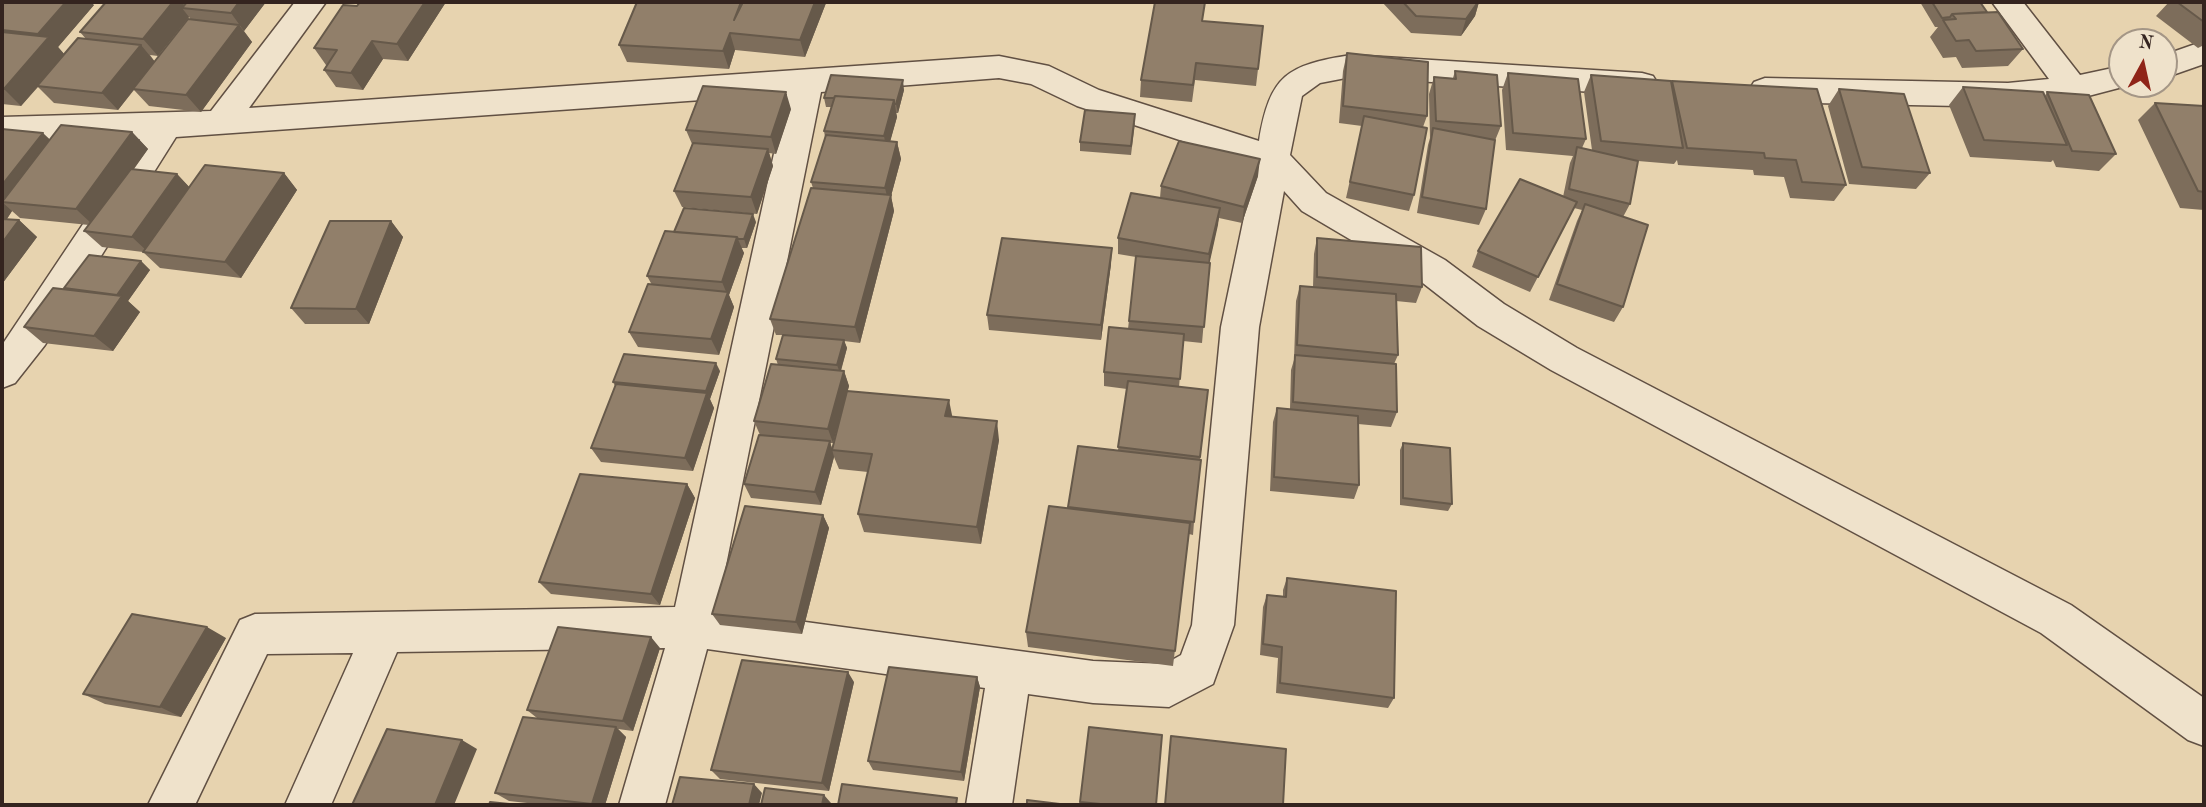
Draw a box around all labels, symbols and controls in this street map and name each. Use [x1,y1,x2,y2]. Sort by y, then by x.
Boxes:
north arrow [2108,28,2178,98]
text: N [2137,33,2154,54]

